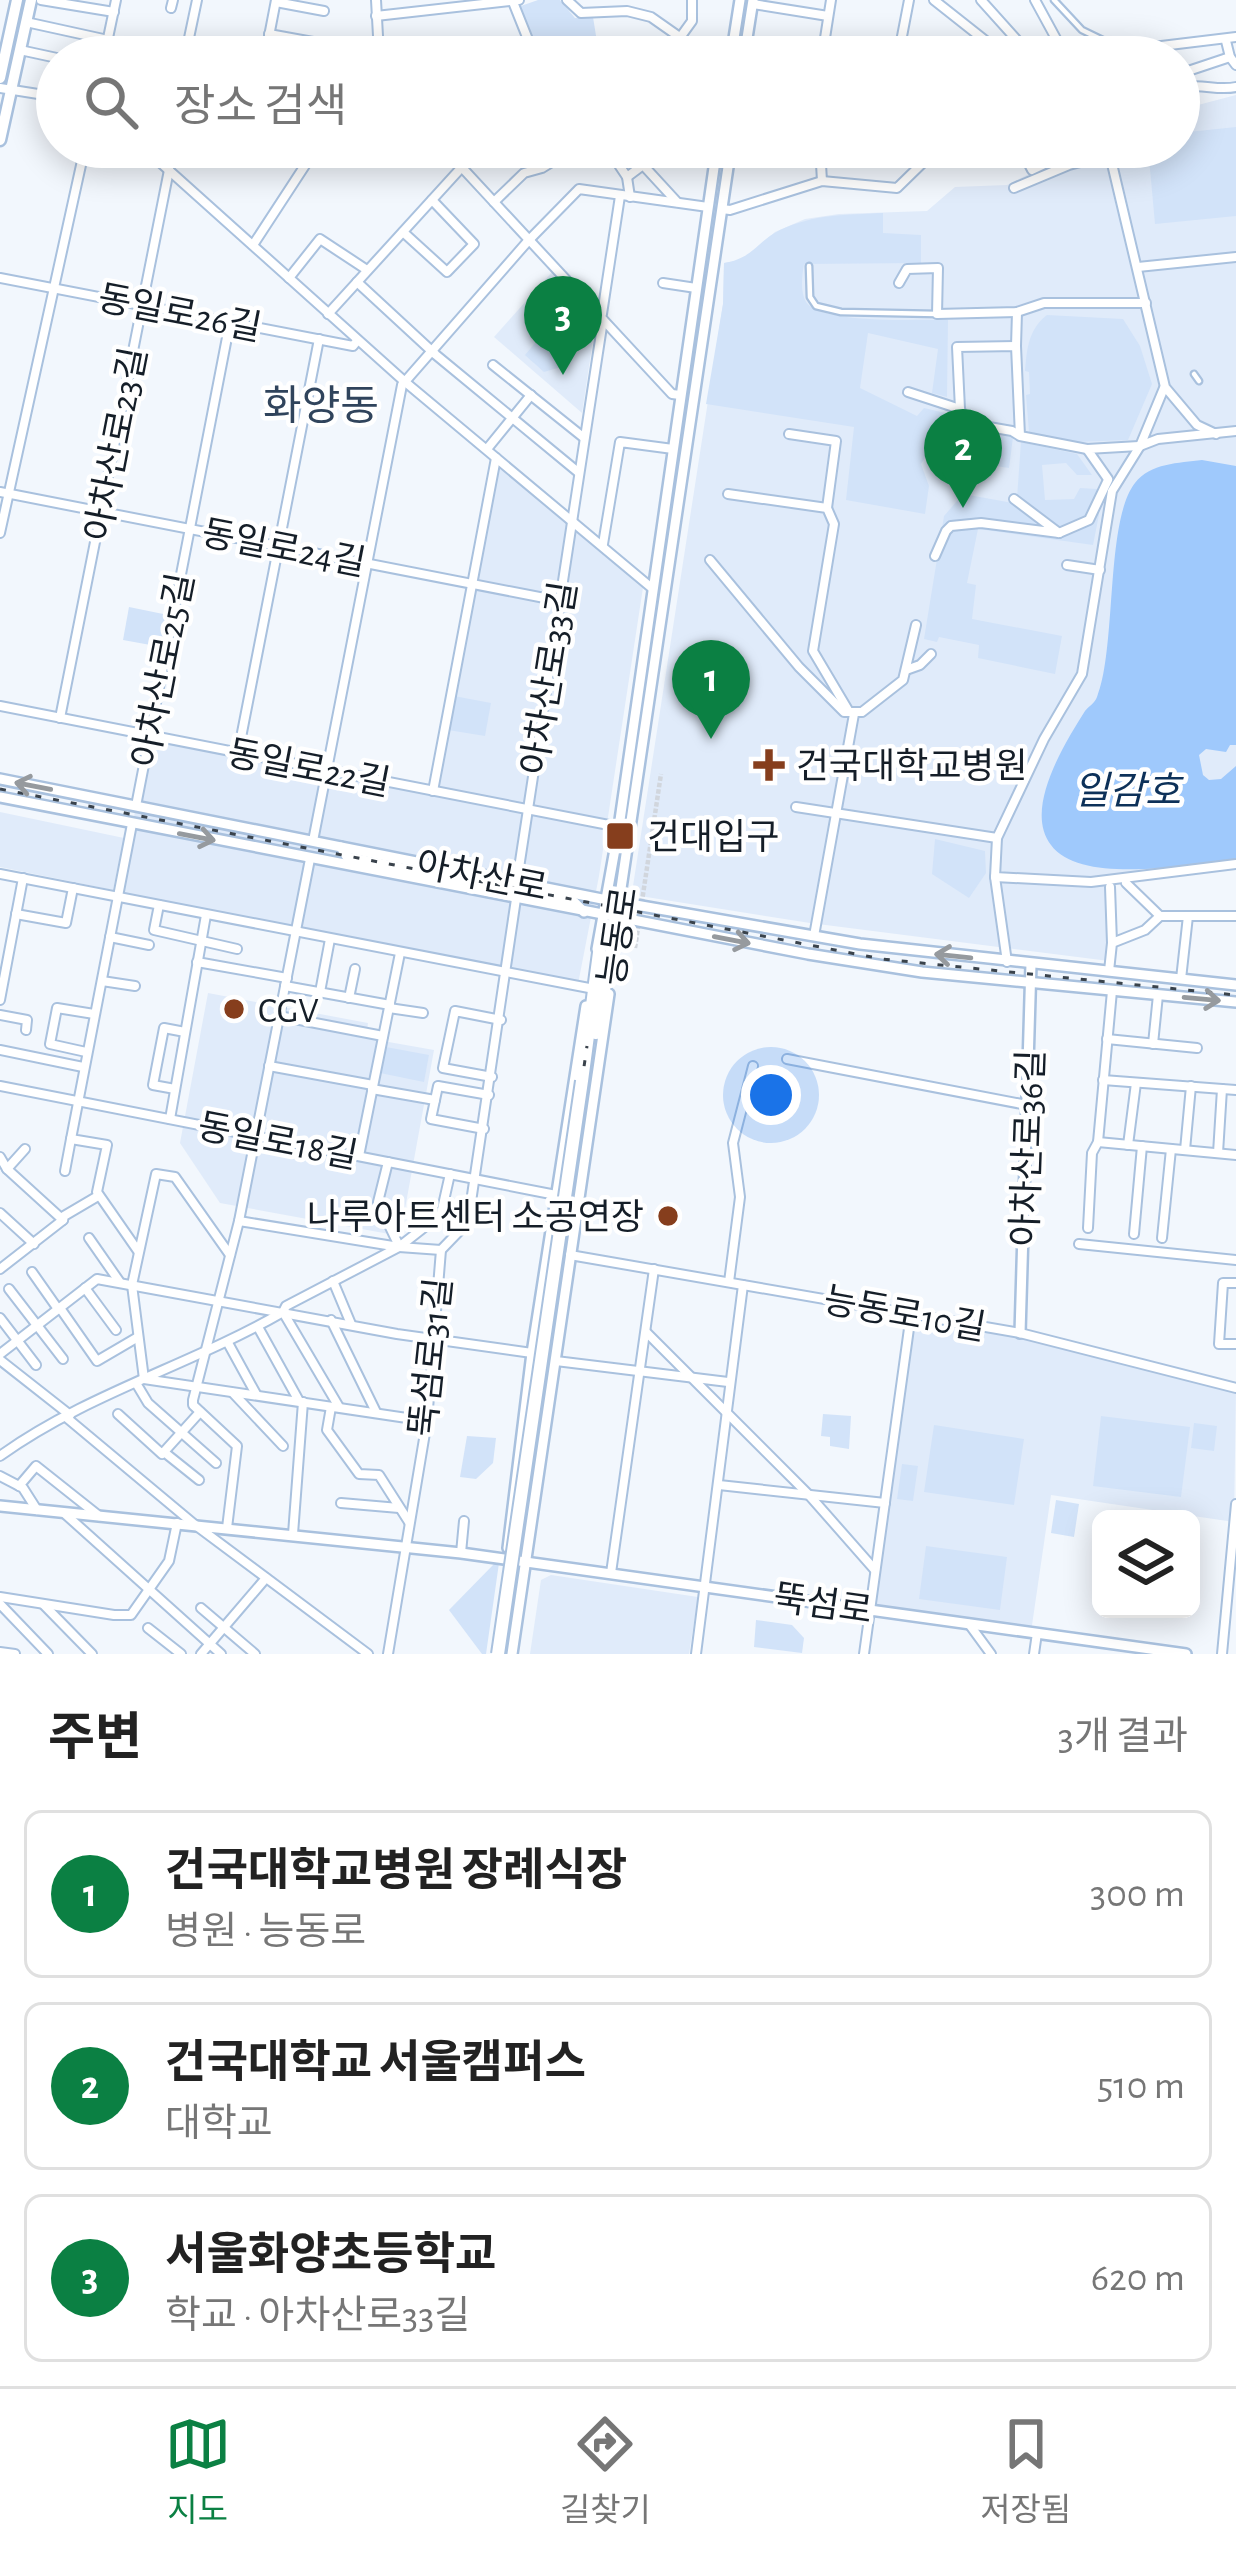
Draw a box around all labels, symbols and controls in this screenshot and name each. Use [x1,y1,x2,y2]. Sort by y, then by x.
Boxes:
search box [36,36,1200,168]
icon: search [78,69,144,135]
text: 장소 검색 [174,85,347,130]
pin: 3 [524,276,602,375]
street label: 동일로26길 [95,279,265,347]
street label: 아차산로23길 [80,344,153,544]
district label: 화양동 [263,385,379,428]
pin: 2 [924,409,1002,508]
street label: 동일로24길 [199,514,369,582]
street label: 아차산로25길 [127,570,200,771]
street label: 아차산로33길 [516,579,583,778]
pin: 1 [672,640,750,739]
street label: 동일로22길 [224,735,393,802]
place label: 건국대학교병원 [796,748,1028,785]
marker: 건국대학교병원 [753,749,785,781]
water label: 일감호 [1073,771,1184,812]
one-way arrow [15,774,54,796]
place label: 건대입구 [647,819,779,856]
marker: 건대입구 [604,820,636,852]
one-way arrow [177,827,216,849]
street label: 아차산로 [413,846,550,907]
street label: 능동로 [593,884,644,988]
one-way arrow [712,930,751,952]
one-way arrow [934,944,973,966]
one-way arrow [1182,988,1221,1011]
place label: CGV [258,993,319,1029]
marker: CGV [221,996,247,1022]
street label: 아차산로36길 [1007,1049,1050,1247]
your location [741,1065,801,1125]
street label: 동일로18길 [195,1108,361,1175]
place label: 나루아트센터 소공연장 [307,1199,644,1236]
marker: 나루아트센터 소공연장 [655,1203,681,1229]
street label: 뚝섬로31길 [405,1276,458,1439]
street label: 능동로10길 [821,1282,989,1347]
map controls [1092,1510,1200,1618]
button: layers [1092,1510,1200,1618]
street label: 뚝섬로 [771,1579,875,1630]
text: 주변 [48,1713,142,1764]
text: 3개 결과 [1058,1718,1188,1757]
text: 건국대학교병원 장례식장 [165,1849,627,1894]
text: 1 [83,1875,97,1914]
text: 300 m [1090,1875,1185,1914]
text: 병원 · 능동로 [165,1913,366,1952]
text: 건국대학교 서울캠퍼스 [165,2041,586,2086]
text: 2 [81,2067,99,2106]
text: 510 m [1097,2067,1185,2106]
text: 대학교 [165,2105,273,2144]
text: 서울화양초등학교 [165,2233,496,2278]
text: 3 [82,2259,98,2298]
text: 620 m [1091,2259,1185,2298]
text: 학교 · 아차산로33길 [165,2297,470,2336]
tab: 지도 [165,2411,231,2532]
tab: 길찾기 [560,2411,651,2532]
tab: 저장됨 [980,2411,1071,2532]

